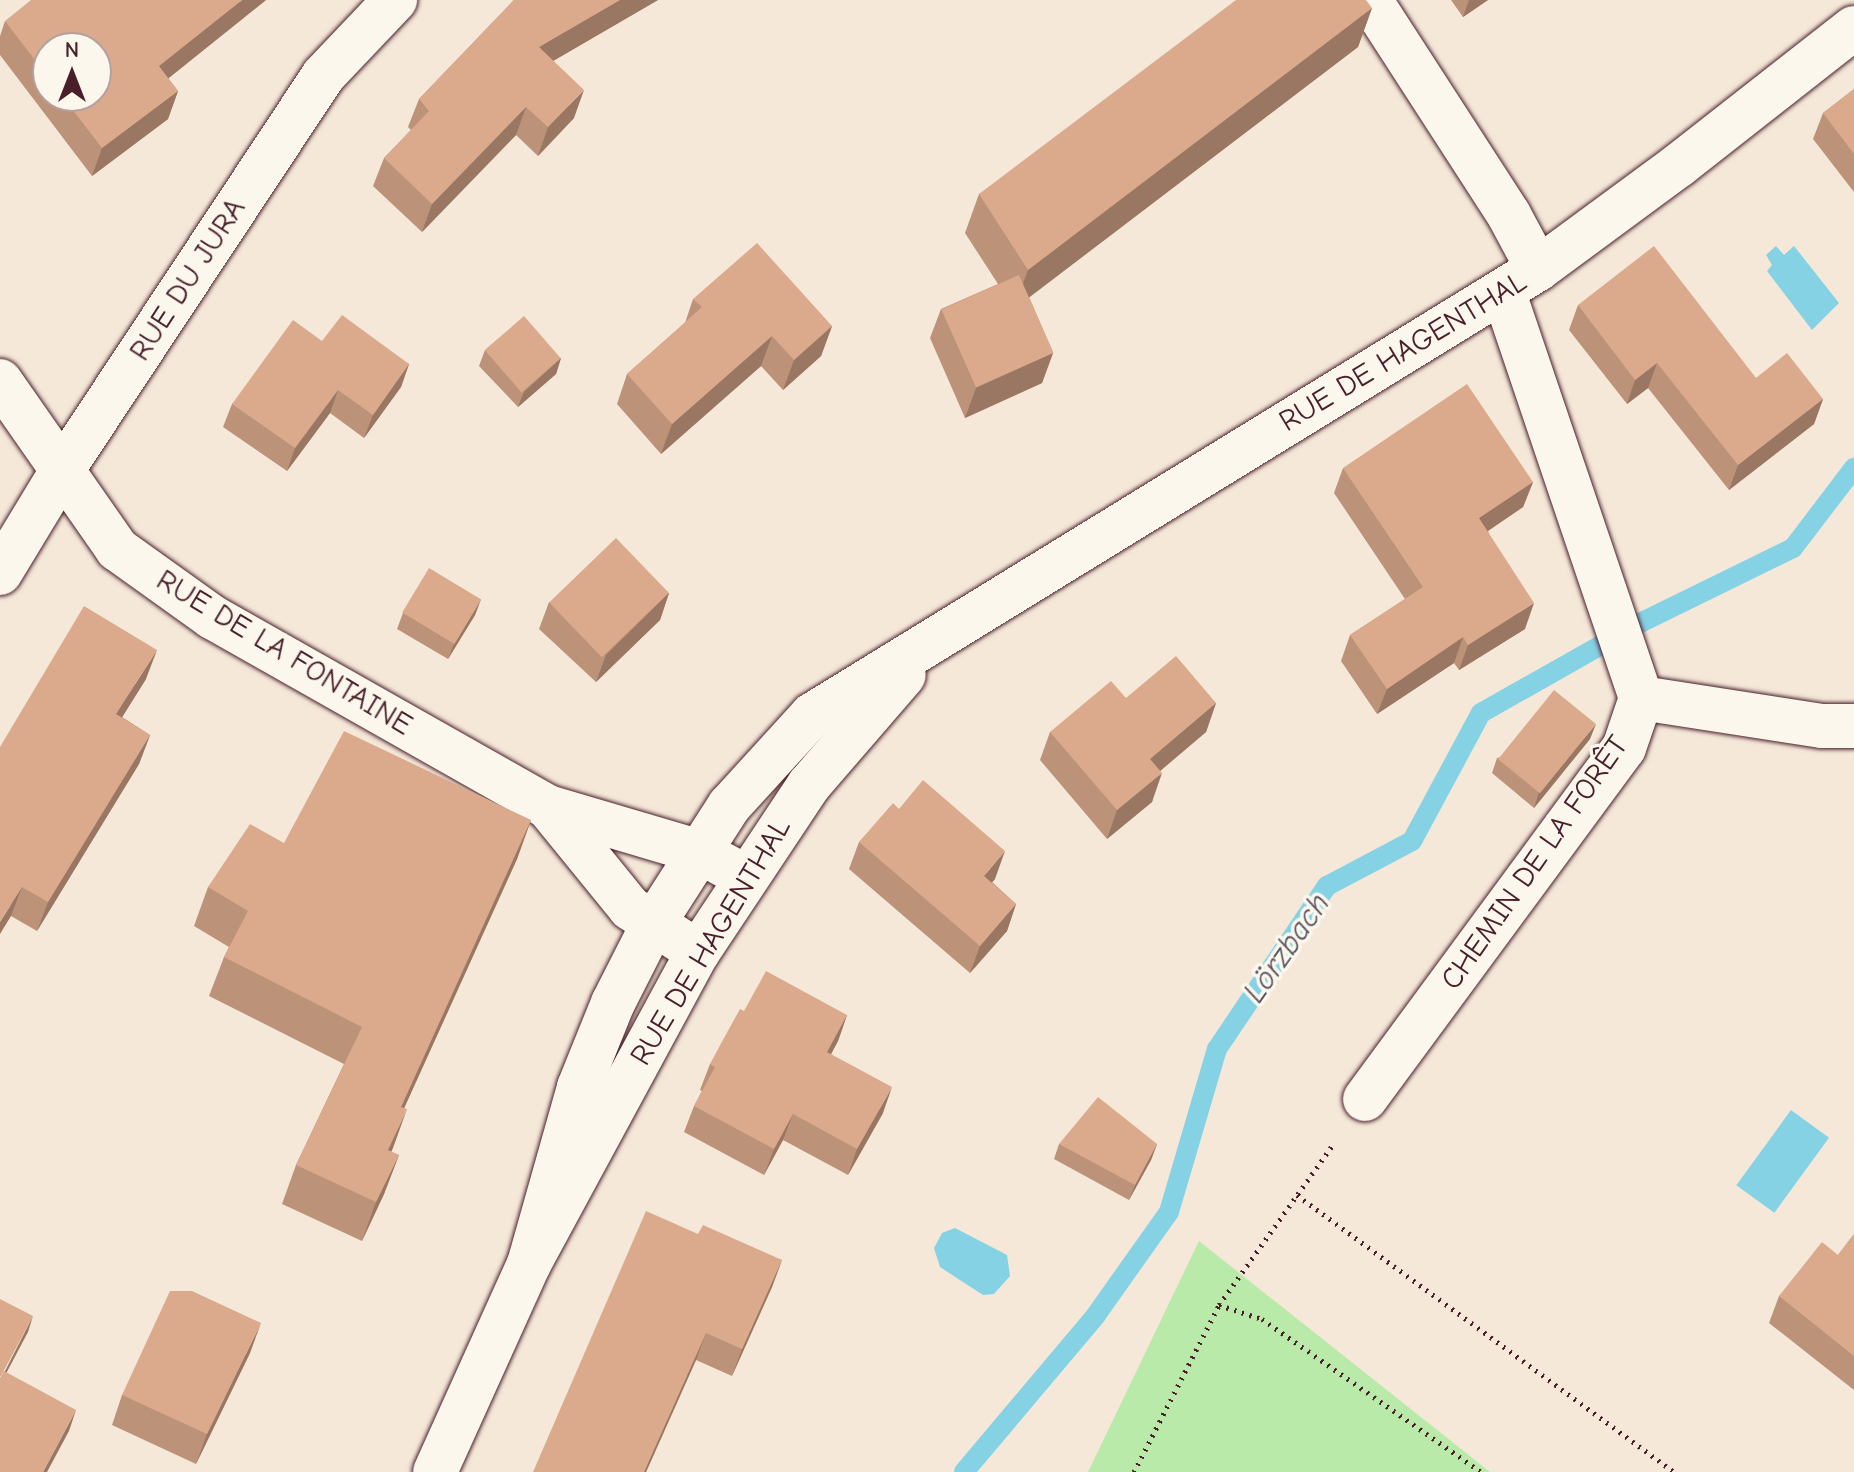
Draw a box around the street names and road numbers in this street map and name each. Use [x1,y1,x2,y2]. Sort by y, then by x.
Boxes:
street label: RUE DU JURA [122,192,254,368]
street label: RUE DE HAGENTHAL [1273,264,1533,440]
street label: RUE DE LA FONTAINE [150,562,418,744]
street label: CHEMIN DE LA FORÊT [1434,729,1636,997]
street label: RUE DE HAGENTHAL [623,812,799,1072]

